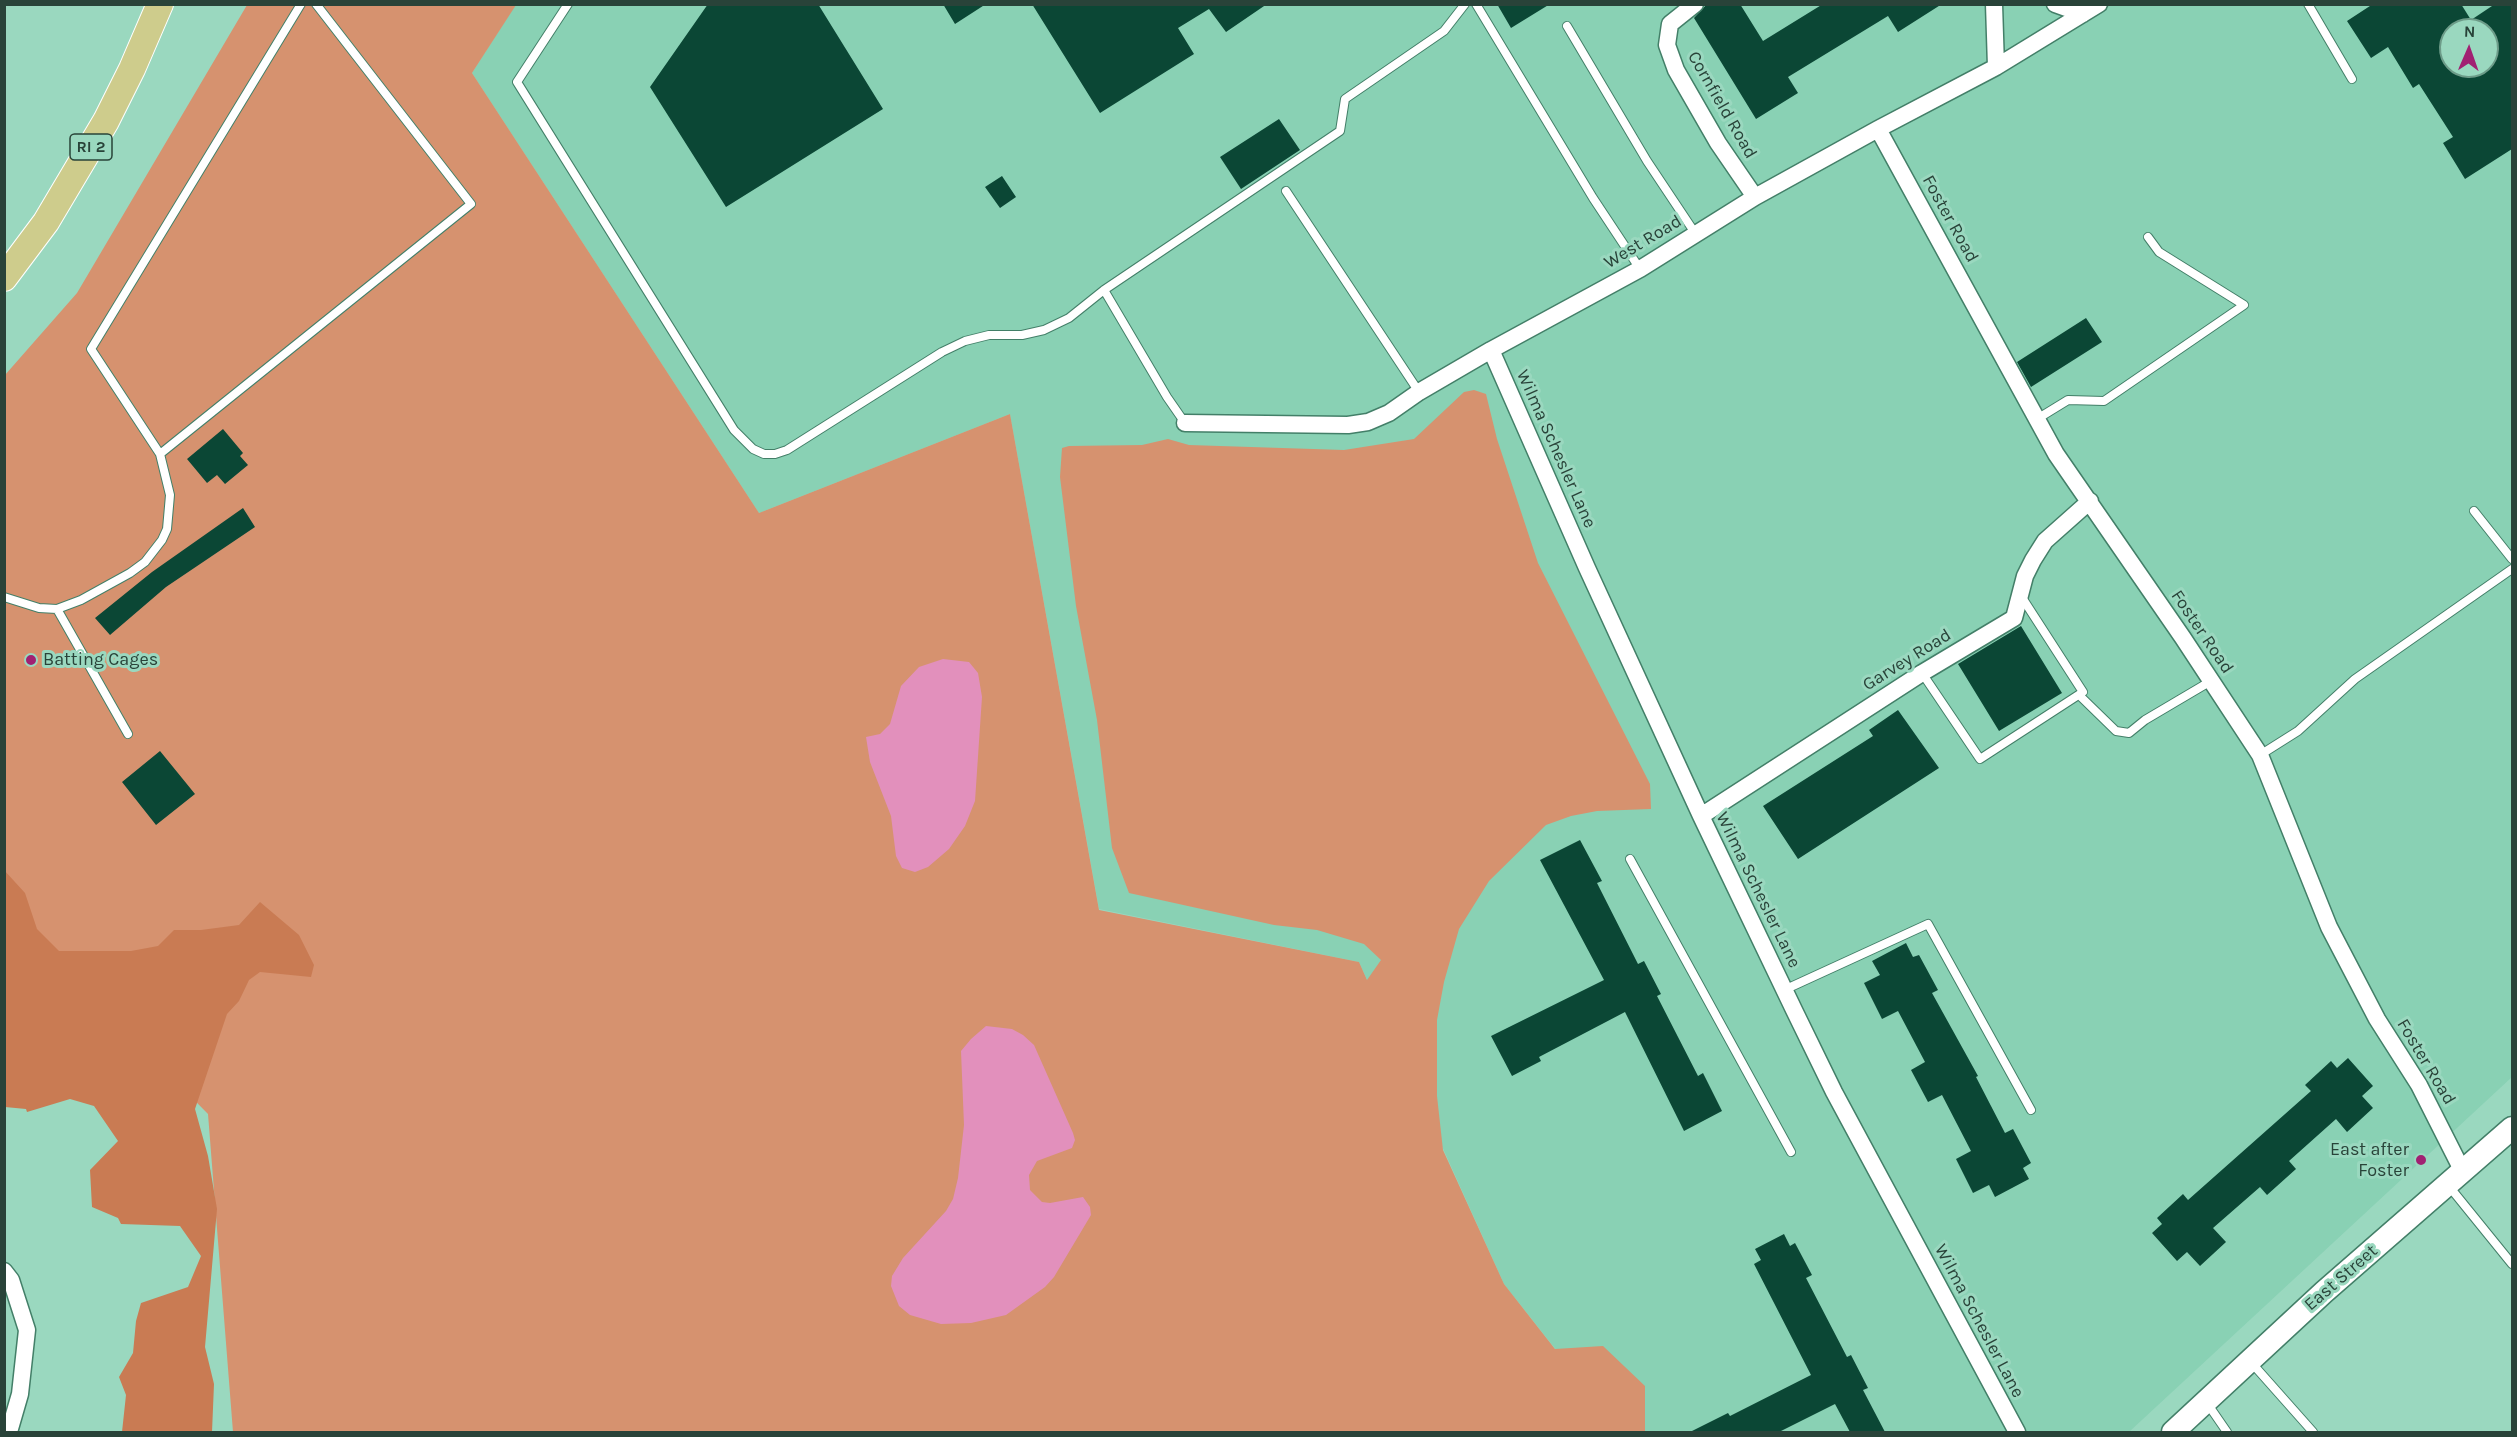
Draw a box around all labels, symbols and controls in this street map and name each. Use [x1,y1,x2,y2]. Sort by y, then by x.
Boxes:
north arrow [2439,18,2499,78]
text: N [2463,22,2476,41]
street label: Cornfield Road [1683,47,1761,163]
road number: RI 2 [70,134,112,160]
street label: Foster Road [1917,172,1983,266]
street label: West Road [1600,210,1686,274]
street label: Wilma Schesler Lane [1511,367,1601,531]
street label: Foster Road [2166,586,2238,678]
street label: Garvey Road [1859,624,1955,696]
place label: Batting Cages [43,649,158,671]
marker: Batting Cages [24,653,38,667]
street label: Wilma Schesler Lane [1711,809,1805,971]
street label: Foster Road [2392,1015,2460,1109]
place label: East after Foster [2330,1139,2409,1182]
marker: East after Foster [2414,1153,2428,1167]
street label: East Street [2300,1240,2382,1316]
street label: Wilma Schesler Lane [1929,1241,2029,1401]

